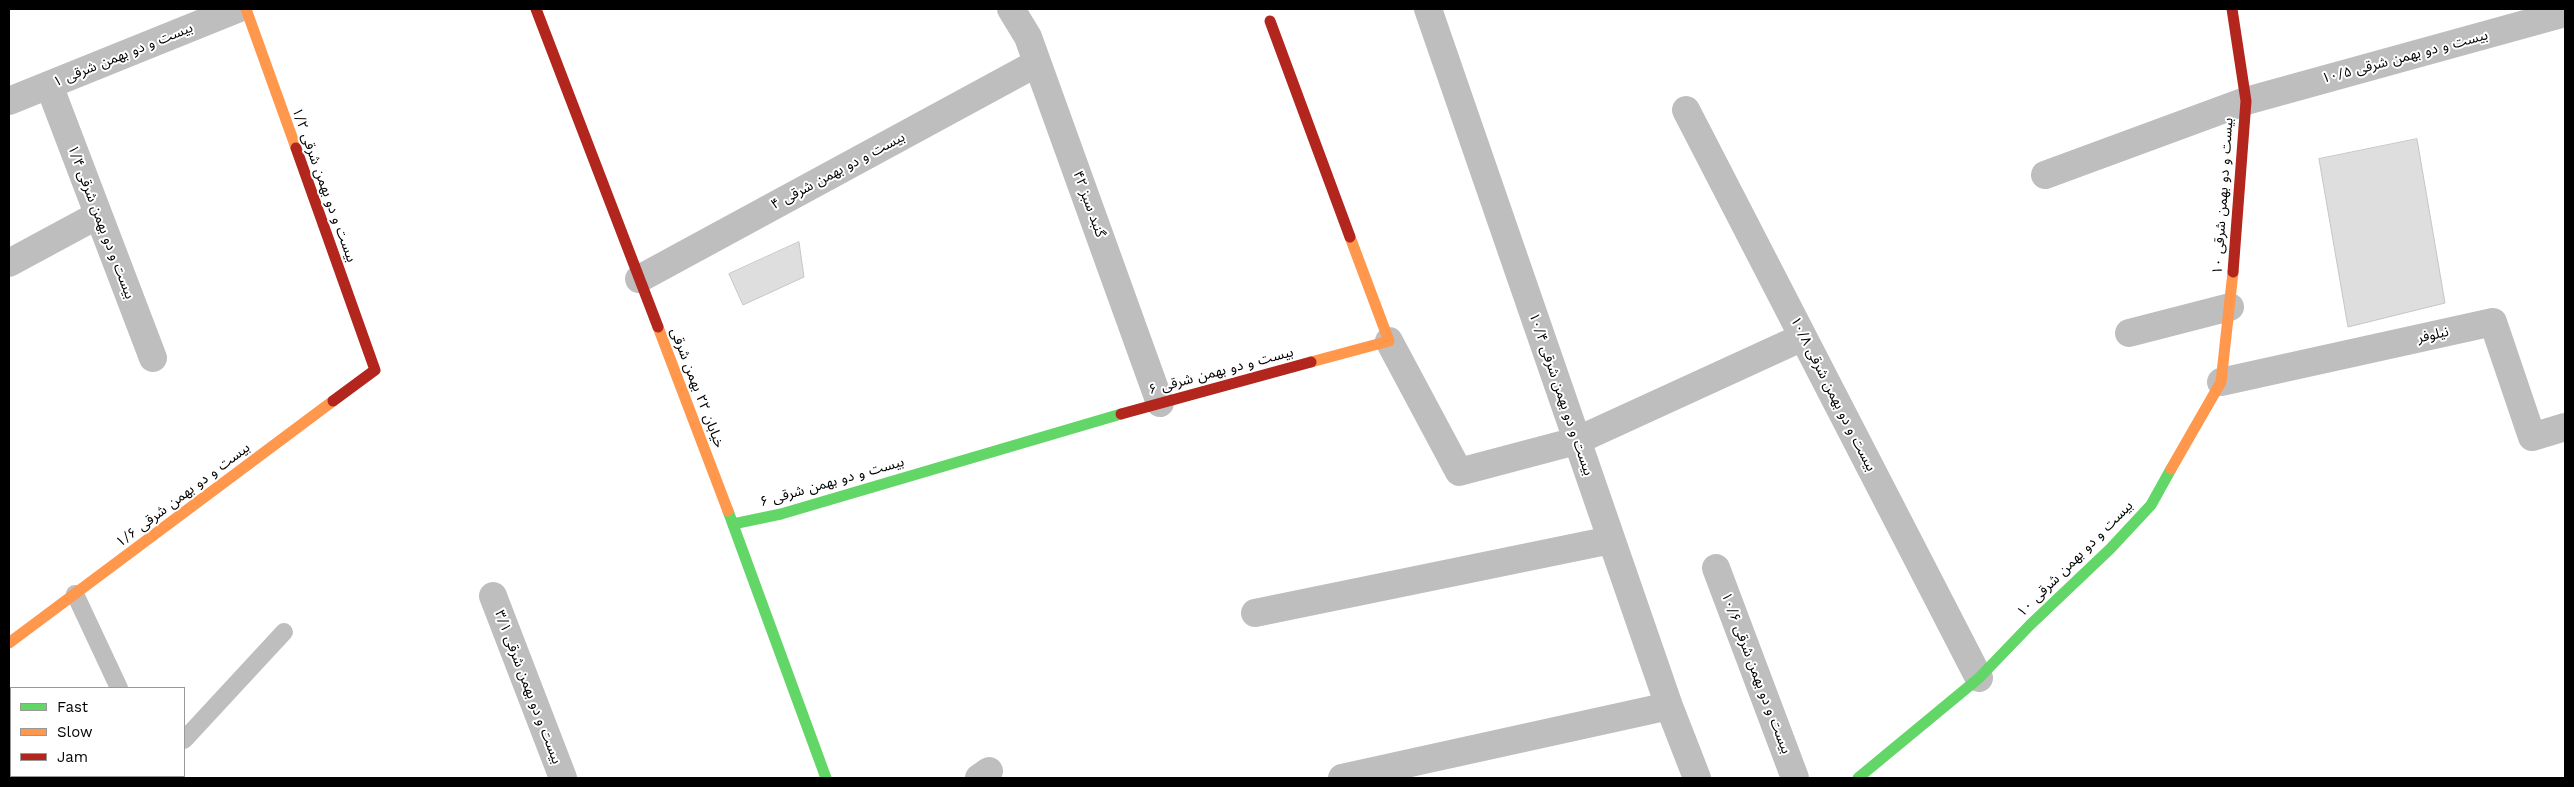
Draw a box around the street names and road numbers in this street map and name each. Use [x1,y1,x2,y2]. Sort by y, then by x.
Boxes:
street label: بیست و دو بهمن شرقی ۱ [51,19,195,91]
street label: بیست و دو بهمن شرقی ۱۰/۵ [2320,27,2490,87]
street label: بیست و دو بهمن شرقی ۱/۲ [288,105,360,265]
street label: بیست و دو بهمن شرقی ۱۰ [2209,117,2237,275]
street label: بیست و دو بهمن شرقی ۴ [768,129,908,213]
street label: بیست و دو بهمن شرقی ۱/۴ [64,143,138,301]
street label: گنبد سبز ۴۲ [1069,168,1109,240]
street label: بیست و دو بهمن شرقی ۱۰/۴ [1525,310,1597,478]
street label: بیست و دو بهمن شرقی ۱۰/۸ [1787,314,1879,474]
street label: نیلوفر [2416,323,2450,347]
street label: خیابان ۲۲ بهمن شرقی [666,326,728,450]
street label: بیست و دو بهمن شرقی ۶ [1147,344,1295,398]
street label: بیست و دو بهمن شرقی ۱/۶ [113,439,253,551]
street label: بیست و دو بهمن شرقی ۶ [758,453,906,511]
street label: بیست و دو بهمن شرقی ۱۰ [2014,498,2136,620]
street label: بیست و دو بهمن شرقی ۱۰/۶ [1717,590,1795,756]
street label: بیست و دو بهمن شرقی ۳/۱ [491,608,565,766]

